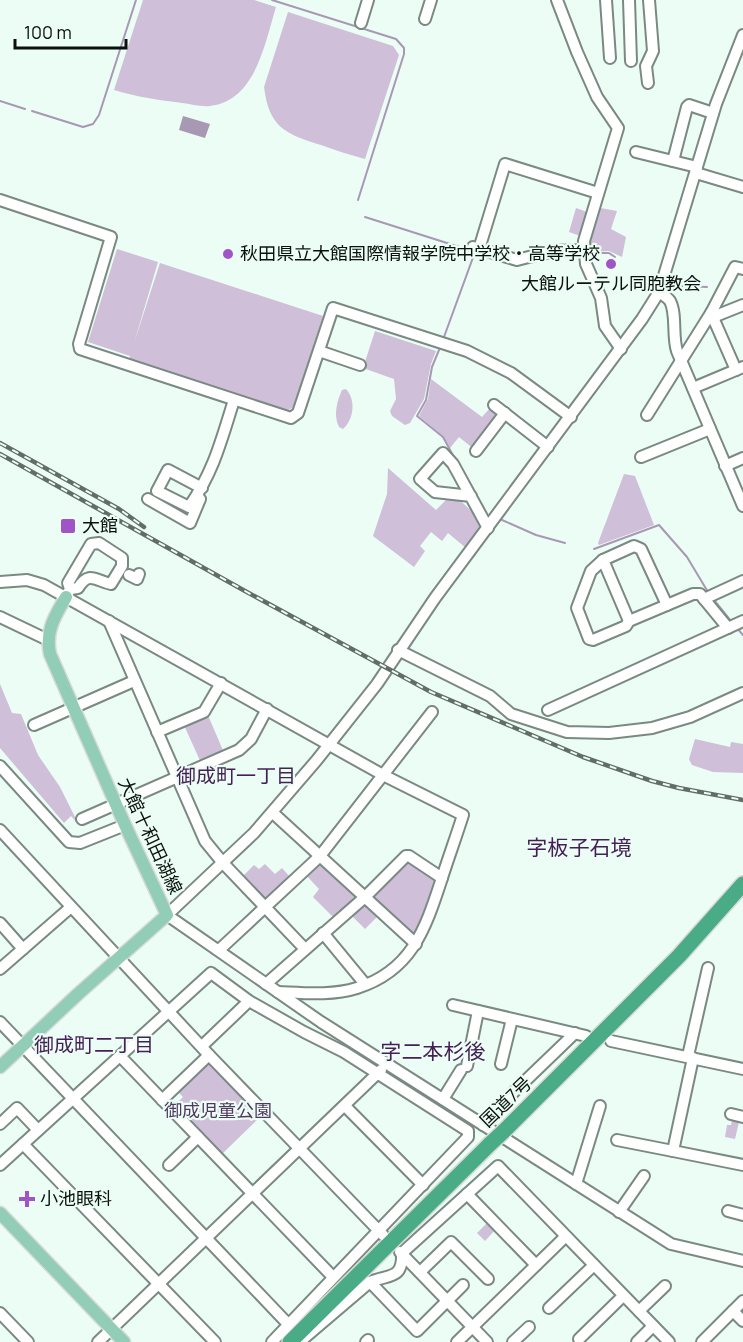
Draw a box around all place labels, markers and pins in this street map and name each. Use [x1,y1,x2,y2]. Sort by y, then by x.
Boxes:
place label: 秋田県立大館国際情報学院中学校・高等学校 [240,241,600,265]
marker: 秋田県立大館国際情報学院中学校・高等学校 [221,247,235,261]
marker: 大館ルーテル同胞教会 [604,257,618,271]
place label: 大館ルーテル同胞教会 [521,271,701,295]
place label: 大館 [82,513,118,537]
marker: 大館 [59,517,77,535]
place label: 小池眼科 [40,1186,112,1210]
marker: 小池眼科 [18,1190,36,1208]

